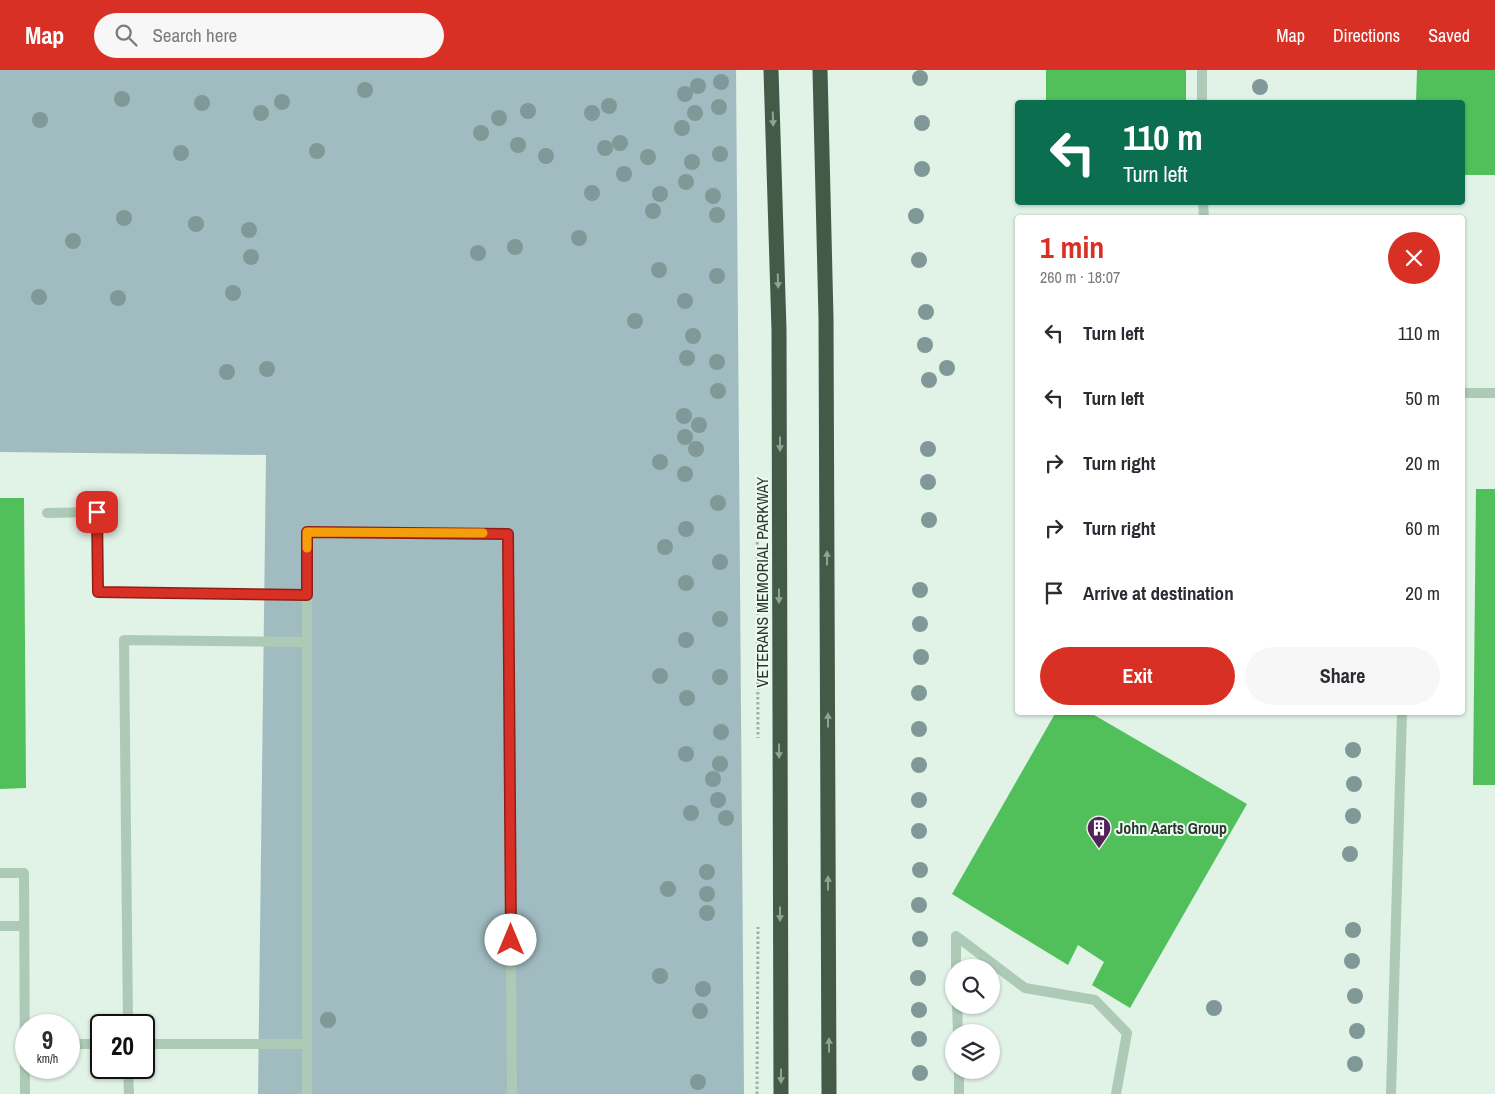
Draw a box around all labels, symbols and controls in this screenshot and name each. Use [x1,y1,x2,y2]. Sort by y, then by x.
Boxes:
search box [94,13,444,58]
text: Map [25,19,64,51]
icon: search [112,21,140,49]
text: Search here [152,22,237,48]
text: Map [1276,23,1305,48]
text: Directions [1333,23,1400,48]
text: Saved [1428,23,1470,48]
one-way arrow [769,111,777,127]
text: 110 m [1123,114,1203,161]
icon: left [1040,120,1105,185]
text: Turn left [1123,159,1188,189]
text: 1 min [1040,227,1104,267]
button: close [1388,232,1440,284]
text: 260 m · 18:07 [1040,266,1120,288]
one-way arrow [774,273,782,289]
icon: left [1040,319,1068,347]
text: Turn left [1083,320,1144,346]
text: 110 m [1398,320,1440,346]
icon: left [1040,384,1068,412]
text: Turn left [1083,385,1144,411]
text: 50 m [1405,385,1440,411]
one-way arrow [776,436,784,452]
icon: right [1040,449,1068,477]
text: Turn right [1083,450,1155,476]
text: 20 m [1405,450,1440,476]
street label: VETERANS MEMORIAL PARKWAY [751,476,773,687]
pin [76,491,118,533]
icon: arrive [83,498,111,526]
icon: right [1040,514,1068,542]
text: Turn right [1083,515,1155,541]
text: 60 m [1405,515,1440,541]
one-way arrow [823,550,831,566]
icon: arrive [1040,579,1068,607]
text: Arrive at destination [1083,580,1234,606]
text: 20 m [1405,580,1440,606]
one-way arrow [775,588,783,604]
button: Exit [1040,647,1235,705]
button: Share [1245,647,1440,705]
one-way arrow [824,712,832,728]
one-way arrow [775,743,783,759]
building icon: John Aarts Group [1086,815,1112,849]
place label: John Aarts Group [1116,817,1227,839]
one-way arrow [824,875,832,891]
one-way arrow [776,906,784,922]
position arrow [484,913,536,965]
map controls [945,959,1000,1079]
button: search [945,959,1000,1014]
speed limit sign: 20 [90,1014,155,1079]
text: 9 [42,1023,53,1057]
button: layers [945,1024,1000,1079]
one-way arrow [825,1037,833,1053]
text: km/h [37,1051,58,1067]
one-way arrow [777,1068,785,1084]

